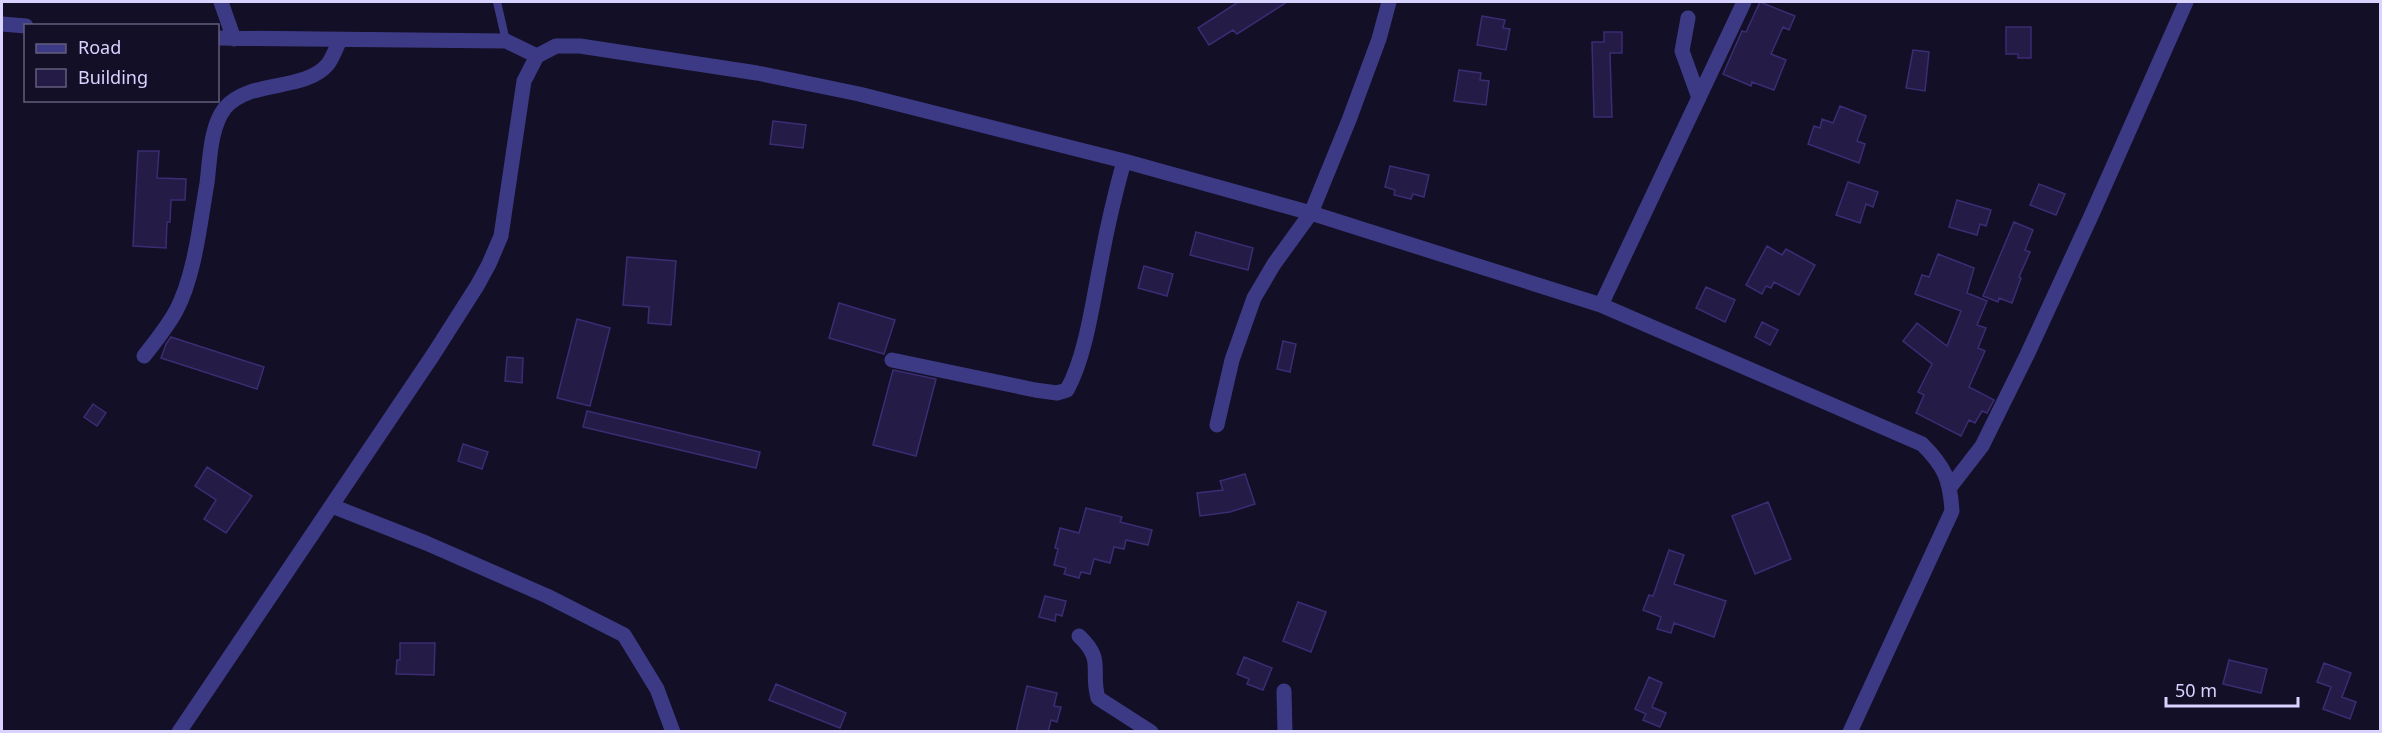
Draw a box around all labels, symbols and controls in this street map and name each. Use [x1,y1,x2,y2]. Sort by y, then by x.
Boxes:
legend [24,24,219,102]
text: Road [78,35,121,59]
text: Building [78,65,148,89]
scale bar [2166,670,2298,708]
text: 50 m [2175,678,2217,702]

